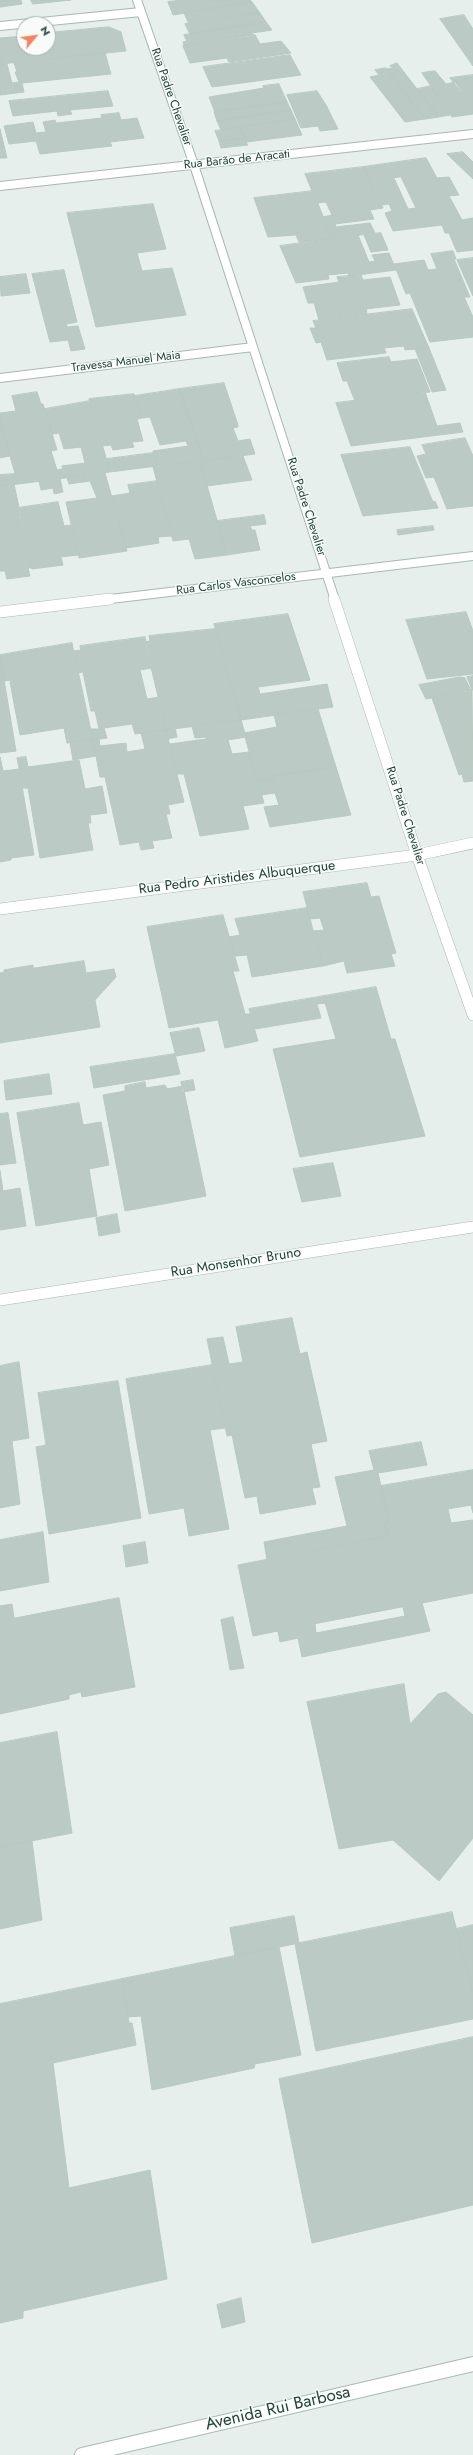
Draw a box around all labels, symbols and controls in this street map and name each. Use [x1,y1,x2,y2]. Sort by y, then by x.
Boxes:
north arrow [16,16,56,56]
text: N [37,23,55,38]
street label: Rua Padre Chevalier [147,46,195,148]
street label: Rua Barão de Aracati [183,147,291,173]
street label: Travessa Manuel Maia [71,348,181,376]
street label: Rua Padre Chevalier [283,456,329,558]
street label: Rua Carlos Vasconcelos [175,570,297,598]
street label: Rua Padre Chevalier [382,765,428,867]
street label: Rua Pedro Aristides Albuquerque [138,858,336,898]
street label: Rua Monsenhor Bruno [170,1244,302,1282]
street label: Avenida Rui Barbosa [204,2382,352,2436]

